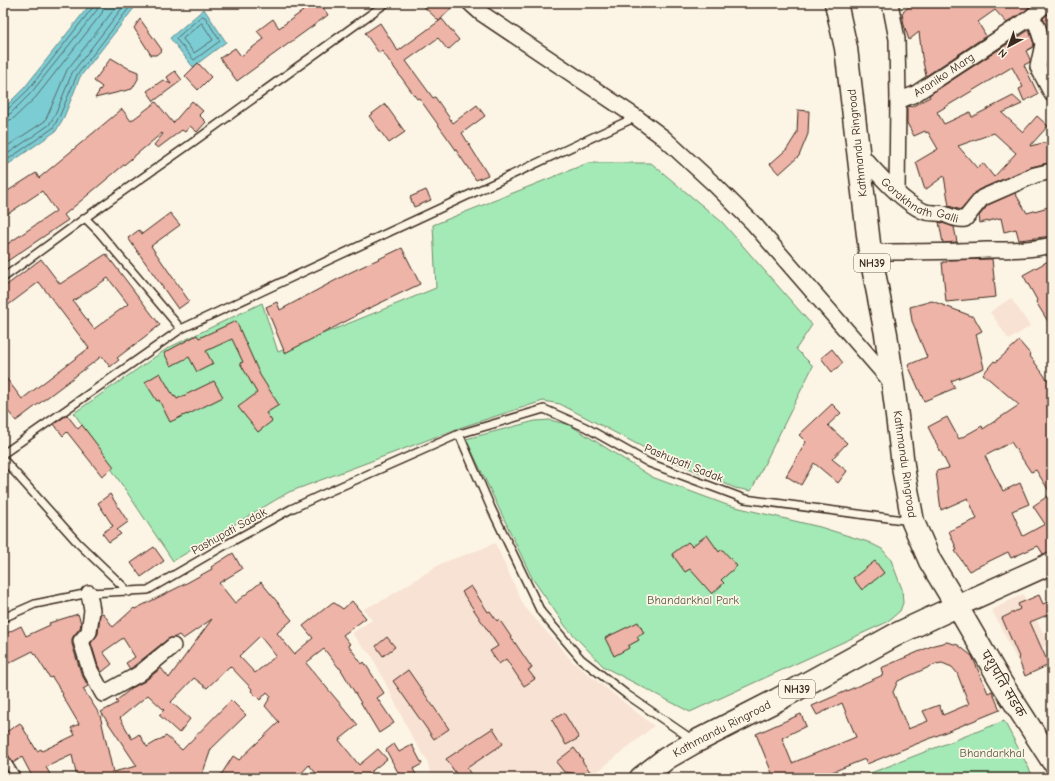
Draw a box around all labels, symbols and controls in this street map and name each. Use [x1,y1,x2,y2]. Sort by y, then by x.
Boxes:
north arrow [989,26,1029,66]
text: N [996,46,1010,60]
street label: Araniko Marg [911,50,977,100]
street label: Kathmandu Ringroad [844,88,870,198]
street label: Gorakhnath Galli [878,174,960,226]
road number: NH39 [854,254,890,272]
street label: Kathmandu Ringroad [891,409,919,519]
street label: Pashupati Sadak [642,441,726,485]
street label: Pashupati Sadak [189,504,269,557]
park label: Bhandarkhal Park [647,593,739,607]
street label: पशुपति सडक [976,646,1031,721]
road number: NH39 [779,680,815,698]
street label: Kathmandu Ringroad [670,697,773,760]
park label: Bhandarkhal [959,746,1025,760]

